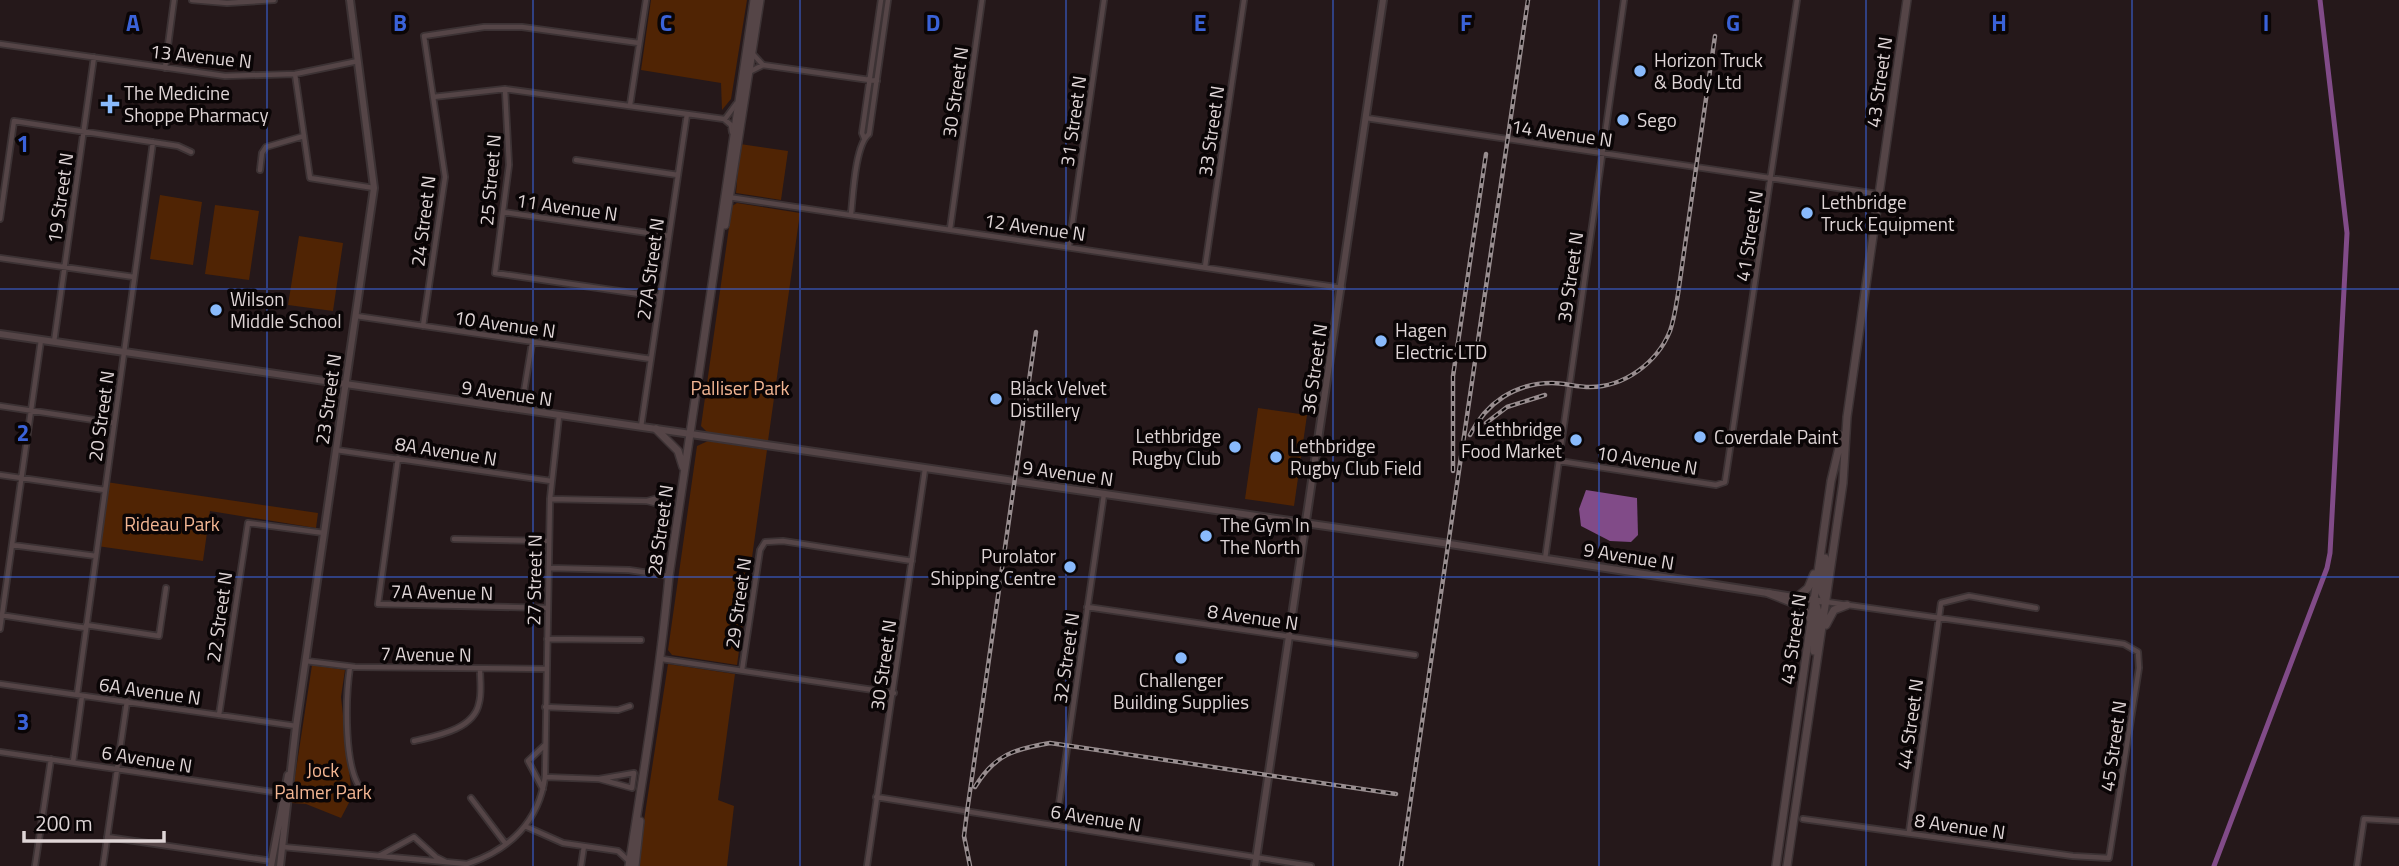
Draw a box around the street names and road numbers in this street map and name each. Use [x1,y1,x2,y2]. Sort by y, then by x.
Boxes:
street label: 43 Street N [1858,35,1899,129]
street label: 13 Avenue N [149,36,253,75]
street label: 30 Street N [934,45,975,139]
street label: 31 Street N [1052,74,1093,168]
street label: 33 Street N [1190,84,1231,178]
street label: 14 Avenue N [1510,111,1615,154]
street label: 25 Street N [471,133,508,227]
street label: 19 Street N [39,151,80,245]
street label: 24 Street N [403,174,442,268]
street label: 11 Avenue N [515,185,620,228]
street label: 41 Street N [1727,188,1770,283]
street label: 12 Avenue N [983,205,1088,248]
street label: 27A Street N [628,216,671,322]
street label: 39 Street N [1549,230,1590,324]
street label: 10 Avenue N [453,302,558,345]
street label: 36 Street N [1293,322,1334,416]
street label: 23 Street N [307,352,348,446]
street label: 20 Street N [80,369,121,463]
street label: 9 Avenue N [460,372,554,413]
street label: 8A Avenue N [393,428,499,473]
street label: 10 Avenue N [1594,437,1700,482]
street label: 9 Avenue N [1021,452,1115,493]
street label: 28 Street N [639,483,680,577]
street label: 27 Street N [518,534,549,626]
street label: 9 Avenue N [1582,534,1676,577]
street label: 29 Street N [717,556,758,650]
street label: 22 Street N [198,570,239,664]
street label: 7A Avenue N [390,576,494,607]
street label: 43 Street N [1772,592,1813,686]
street label: 8 Avenue N [1206,596,1300,637]
street label: 32 Street N [1045,611,1086,705]
street label: 30 Street N [862,618,903,712]
street label: 7 Avenue N [380,638,472,669]
street label: 6A Avenue N [97,669,203,712]
street label: 44 Street N [1889,677,1930,771]
street label: 45 Street N [2092,699,2133,793]
street label: 6 Avenue N [100,737,194,780]
street label: 6 Avenue N [1049,796,1143,839]
street label: 8 Avenue N [1913,805,2007,846]

